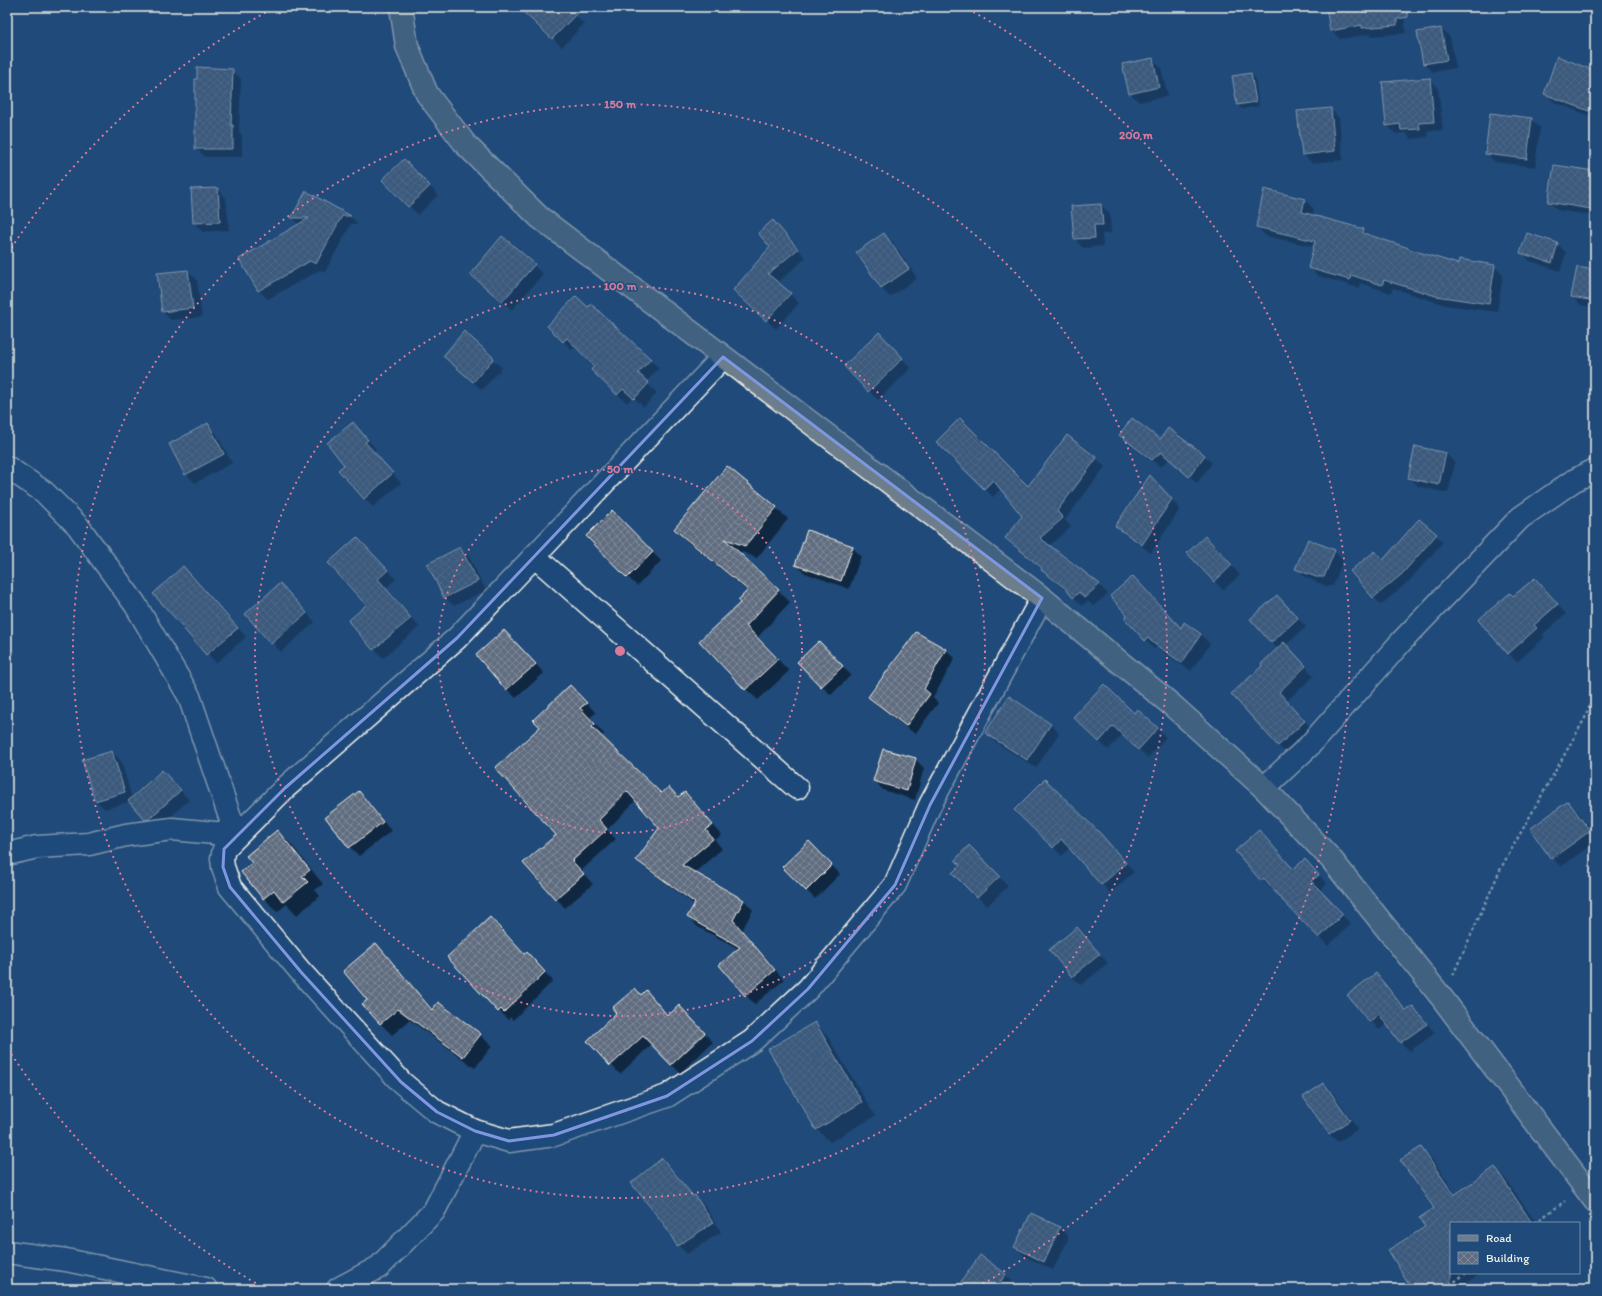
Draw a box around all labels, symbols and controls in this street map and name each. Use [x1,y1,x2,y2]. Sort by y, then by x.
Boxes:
text: 150 m [604,97,637,111]
text: 200 m [1119,128,1154,142]
text: 100 m [603,279,637,293]
text: 50 m [607,462,634,476]
centre of rings [613,644,627,658]
legend [1450,1222,1580,1274]
text: Road [1486,1231,1512,1245]
text: Building [1486,1251,1530,1265]

